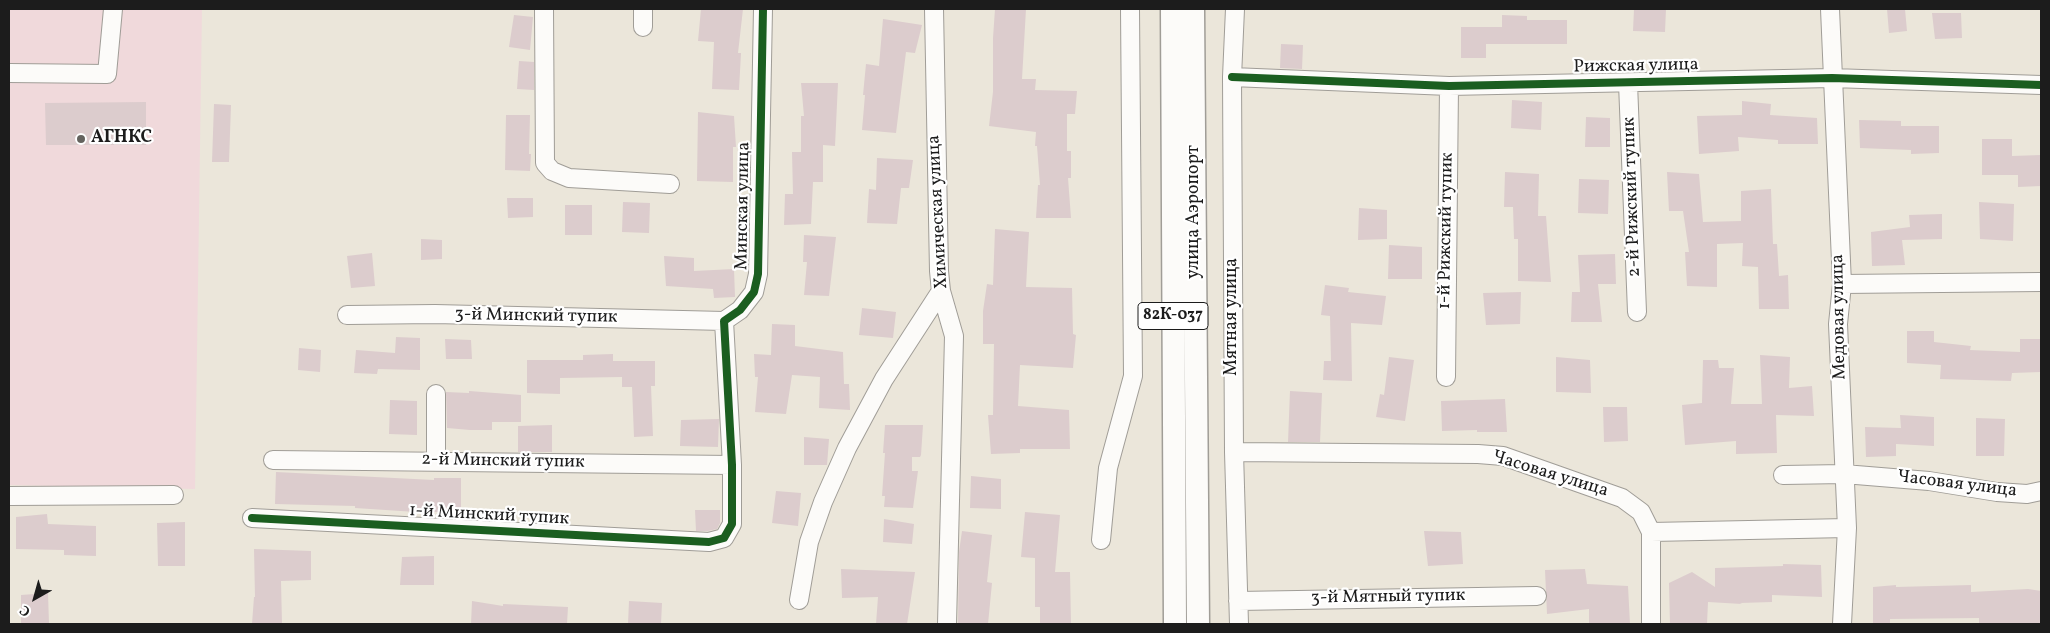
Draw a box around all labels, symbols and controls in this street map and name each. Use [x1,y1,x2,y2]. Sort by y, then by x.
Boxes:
street label: Рижская улица [1573,55,1699,79]
street label: 2-й Рижский тупик [1619,117,1647,277]
place label: АГНКС [91,128,152,150]
marker: АГНКС [75,133,87,145]
street label: Химическая улица [924,134,954,290]
street label: Минская улица [732,142,756,270]
street label: улица Аэропорт [1184,145,1206,279]
street label: 1-й Рижский тупик [1435,152,1459,310]
street label: Медовая улица [1828,254,1852,380]
street label: Мятная улица [1222,258,1244,376]
road number: 82К-037 [1138,302,1208,330]
street label: 3-й Минский тупик [454,305,618,329]
street label: Часовая улица [1489,447,1611,503]
street label: 2-й Минский тупик [421,450,585,474]
street label: Часовая улица [1896,467,2018,503]
street label: 1-й Минский тупик [408,501,570,531]
north arrow [10,573,60,623]
street label: 3-й Мятный тупик [1311,586,1465,610]
text: С [16,600,35,620]

